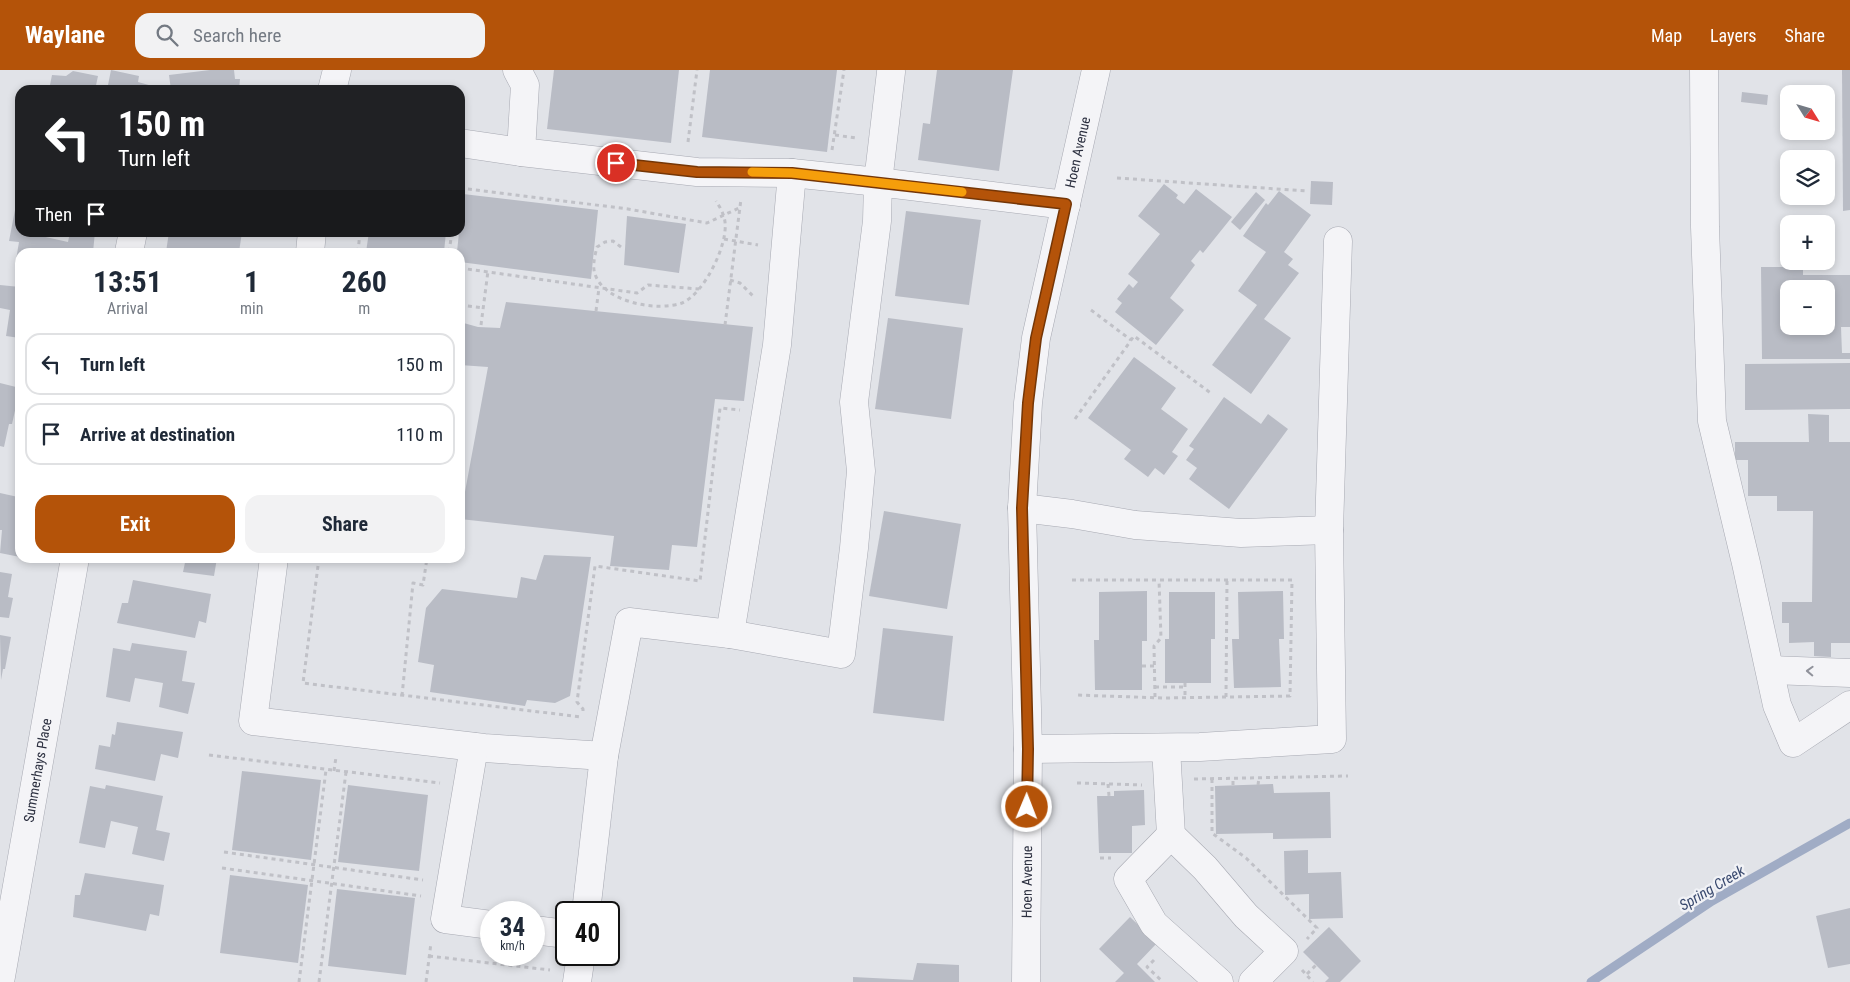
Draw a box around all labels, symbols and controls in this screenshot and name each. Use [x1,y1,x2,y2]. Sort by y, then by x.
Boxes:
search box [135,13,485,58]
text: Waylane [25,21,105,49]
icon: search [153,21,181,49]
text: Search here [193,24,281,47]
text: Map [1651,25,1682,46]
text: Layers [1710,25,1757,46]
text: Share [1785,25,1825,46]
north arrow [1780,85,1835,140]
map controls [1780,85,1835,335]
text: 150 m [118,104,205,145]
icon: left [35,105,100,170]
street label: Hoen Avenue [1062,115,1093,190]
pin [595,142,637,184]
text: Turn left [118,146,190,171]
icon: arrive [602,149,630,177]
button: layers [1780,150,1835,205]
icon: arrive [82,200,110,228]
text: Then [35,203,72,226]
button: + [1780,215,1835,270]
text: 13:51 [93,264,162,299]
text: 1 [244,264,259,299]
text: 260 [341,264,387,299]
button: − [1780,280,1835,335]
text: Arrival [107,299,148,318]
text: min [240,299,263,318]
text: m [358,299,370,318]
icon: left [37,350,65,378]
text: Turn left [80,353,145,376]
text: 150 m [396,353,443,376]
icon: arrive [37,420,65,448]
text: Arrive at destination [80,423,235,446]
text: 110 m [396,423,443,446]
button: Exit [35,495,235,553]
button: Share [245,495,445,553]
one-way arrow [1806,666,1814,677]
street label: Summerhays Place [20,717,55,824]
position arrow [1000,780,1052,832]
street label: Hoen Avenue [1019,845,1035,918]
water label: Spring Creek [1676,861,1748,914]
speed limit sign: 40 [555,901,620,966]
text: 34 [500,913,525,942]
text: km/h [500,939,525,953]

